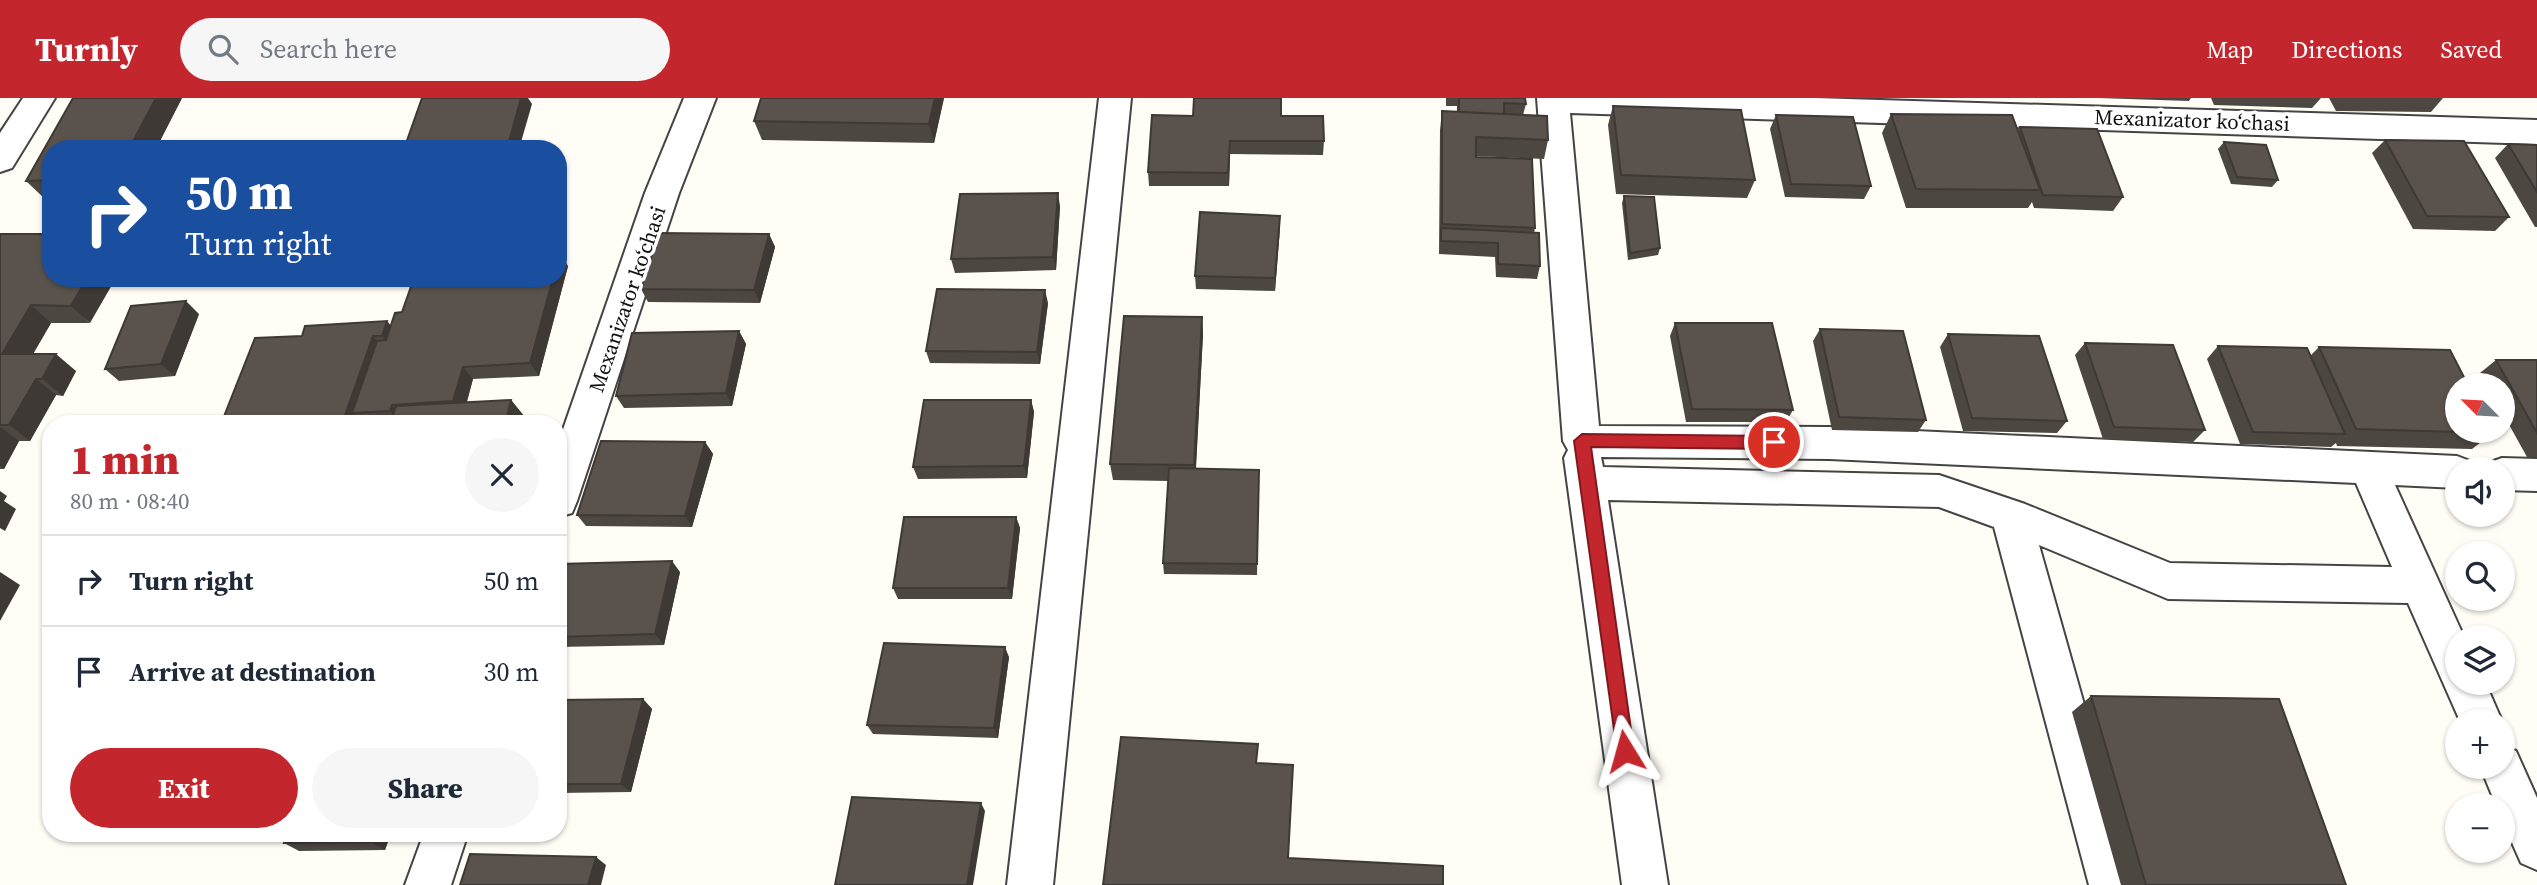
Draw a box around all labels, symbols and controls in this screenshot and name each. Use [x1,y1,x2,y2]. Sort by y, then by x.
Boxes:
search box [180,18,670,81]
text: Turnly [35,27,138,72]
icon: search [204,30,242,68]
text: Search here [260,31,397,67]
text: Map [2206,33,2253,66]
text: Directions [2291,33,2402,66]
text: Saved [2440,33,2502,66]
street label: Mexanizator koʻchasi [2094,102,2290,138]
text: 50 m [185,158,293,225]
icon: right [70,168,161,259]
street label: Mexanizator koʻchasi [581,202,673,396]
text: Turn right [185,222,331,266]
north arrow [2445,373,2515,443]
map controls [2445,373,2515,863]
pin [1744,412,1804,472]
icon: arrive [1755,423,1793,461]
text: 1 min [70,430,180,488]
button: close [465,438,539,512]
button: sound [2445,457,2515,527]
text: 80 m · 08:40 [70,485,190,517]
button: search [2445,541,2515,611]
icon: right [70,562,108,600]
text: Turn right [129,563,253,599]
text: 50 m [484,563,539,599]
button: layers [2445,625,2515,695]
icon: arrive [70,653,108,691]
text: Arrive at destination [129,654,376,690]
text: 30 m [484,654,539,690]
button: + [2445,709,2515,779]
position arrow [1588,714,1662,788]
button: Exit [70,748,298,828]
button: Share [312,748,539,828]
button: − [2445,793,2515,863]

